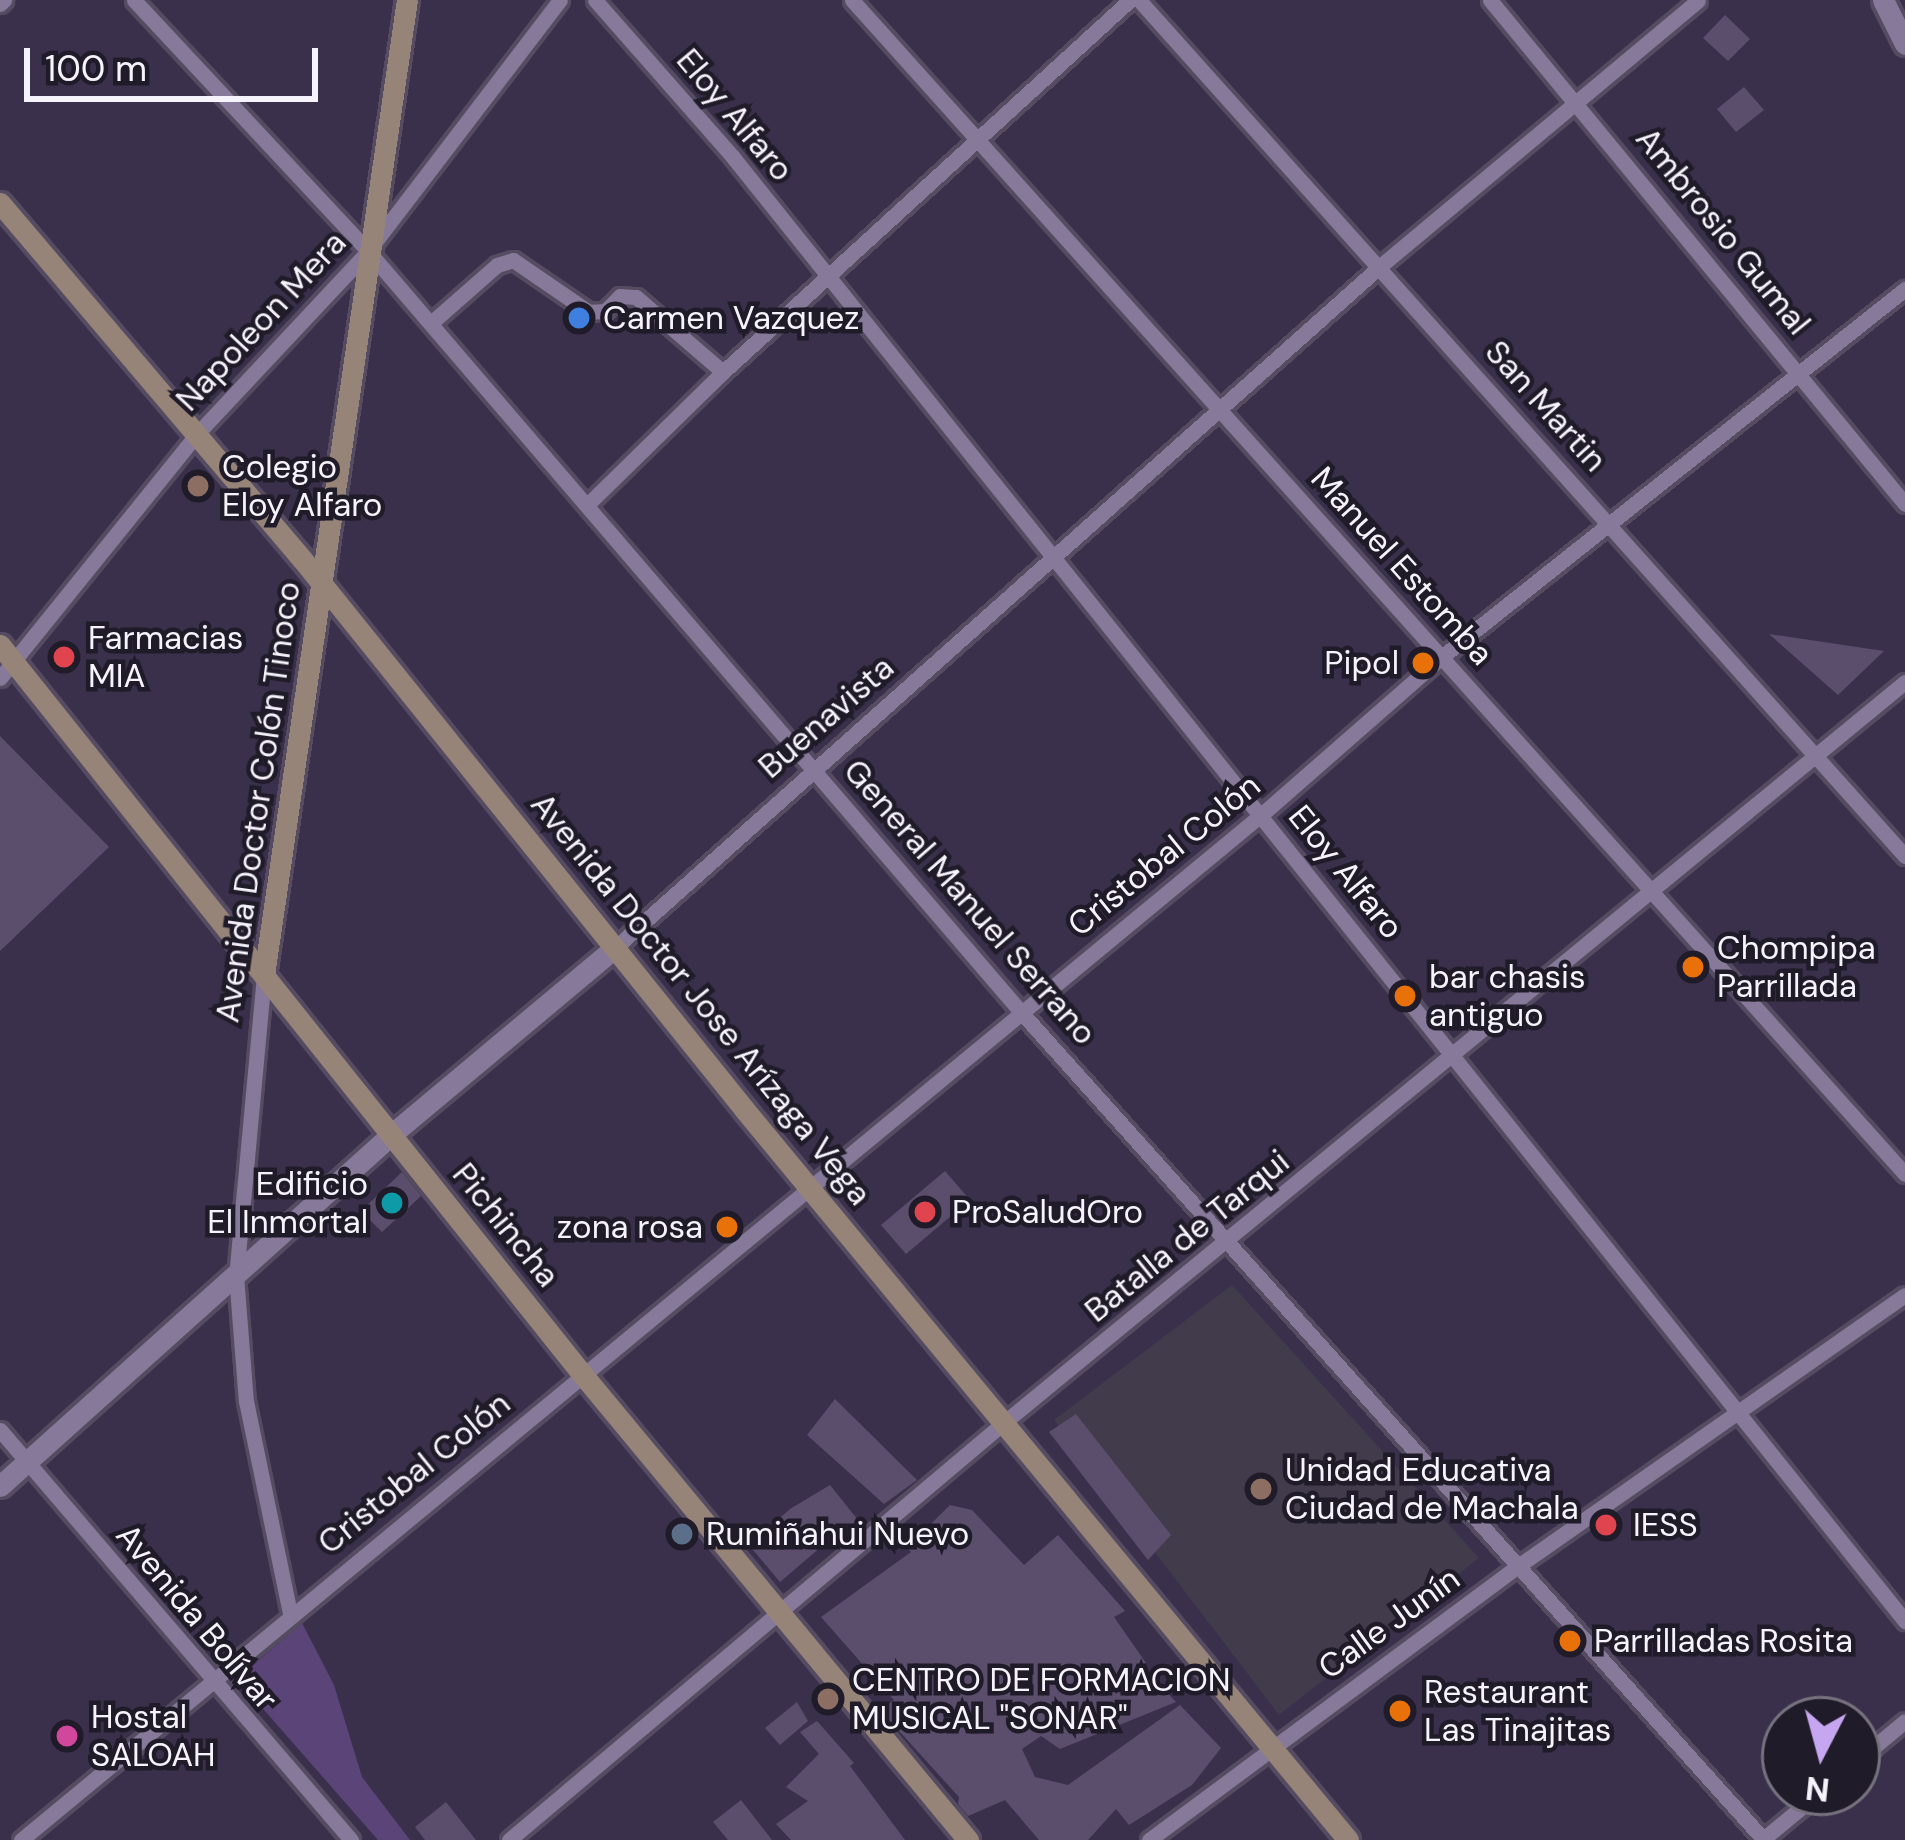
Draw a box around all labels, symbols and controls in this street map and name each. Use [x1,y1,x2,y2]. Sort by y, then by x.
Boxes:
scale bar [30,24,324,98]
street label: Eloy Alfaro [668,41,802,189]
text: 100 m [45,45,147,92]
street label: Ambrosio Gumal [1628,120,1818,342]
street label: Napoleon Mera [168,223,354,419]
place label: Carmen Vazquez [603,298,859,338]
marker: Carmen Vazquez [566,305,592,331]
street label: San Martin [1477,332,1615,480]
place label: Colegio Eloy Alfaro [222,447,382,525]
street label: Manuel Estomba [1303,459,1501,673]
marker: Colegio Eloy Alfaro [185,473,211,499]
street label: Avenida Doctor Colón Tinoco [207,579,309,1025]
place label: Farmacias MIA [88,618,243,696]
place label: Pipol [1324,643,1399,683]
marker: Farmacias MIA [51,644,77,670]
street label: Buenavista [750,648,902,786]
marker: Pipol [1410,650,1436,676]
street label: General Manuel Serrano [835,751,1105,1053]
street label: Cristobal Colón [1060,766,1268,944]
street label: Avenida Doctor Jose Arízaga Vega [523,785,879,1213]
street label: Eloy Alfaro [1280,797,1412,947]
place label: Chompipa Parrillada [1717,928,1876,1006]
marker: Chompipa Parrillada [1680,954,1706,980]
place label: bar chasis antiguo [1429,957,1585,1035]
marker: bar chasis antiguo [1392,983,1418,1009]
street label: Batalla de Tarqui [1077,1142,1297,1330]
street label: Pichincha [444,1155,568,1295]
place label: Edificio El Inmortal [207,1164,368,1242]
marker: Edificio El Inmortal [379,1190,405,1216]
place label: ProSaludOro [952,1192,1143,1232]
marker: ProSaludOro [909,1196,941,1228]
place label: zona rosa [557,1207,703,1247]
marker: zona rosa [714,1214,740,1240]
street label: Cristobal Colón [310,1384,518,1562]
place label: Unidad Educativa Ciudad de Machala [1285,1450,1579,1528]
marker: Unidad Educativa Ciudad de Machala [1248,1476,1274,1502]
place label: IESS [1633,1505,1698,1545]
marker: IESS [1590,1509,1622,1541]
place label: Rumiñahui Nuevo [706,1514,969,1554]
street label: Avenida Bolívar [108,1516,286,1718]
marker: Rumiñahui Nuevo [669,1521,695,1547]
street label: Calle Junín [1311,1559,1467,1687]
place label: Parrilladas Rosita [1594,1621,1853,1661]
marker: Parrilladas Rosita [1557,1628,1583,1654]
place label: CENTRO DE FORMACION MUSICAL "SONAR" [852,1660,1231,1738]
place label: Restaurant Las Tinajitas [1424,1672,1611,1750]
marker: CENTRO DE FORMACION MUSICAL "SONAR" [815,1686,841,1712]
north arrow [1761,1696,1881,1816]
place label: Hostal SALOAH [91,1697,216,1775]
marker: Restaurant Las Tinajitas [1387,1698,1413,1724]
marker: Hostal SALOAH [54,1723,80,1749]
text: N [1803,1767,1832,1812]

